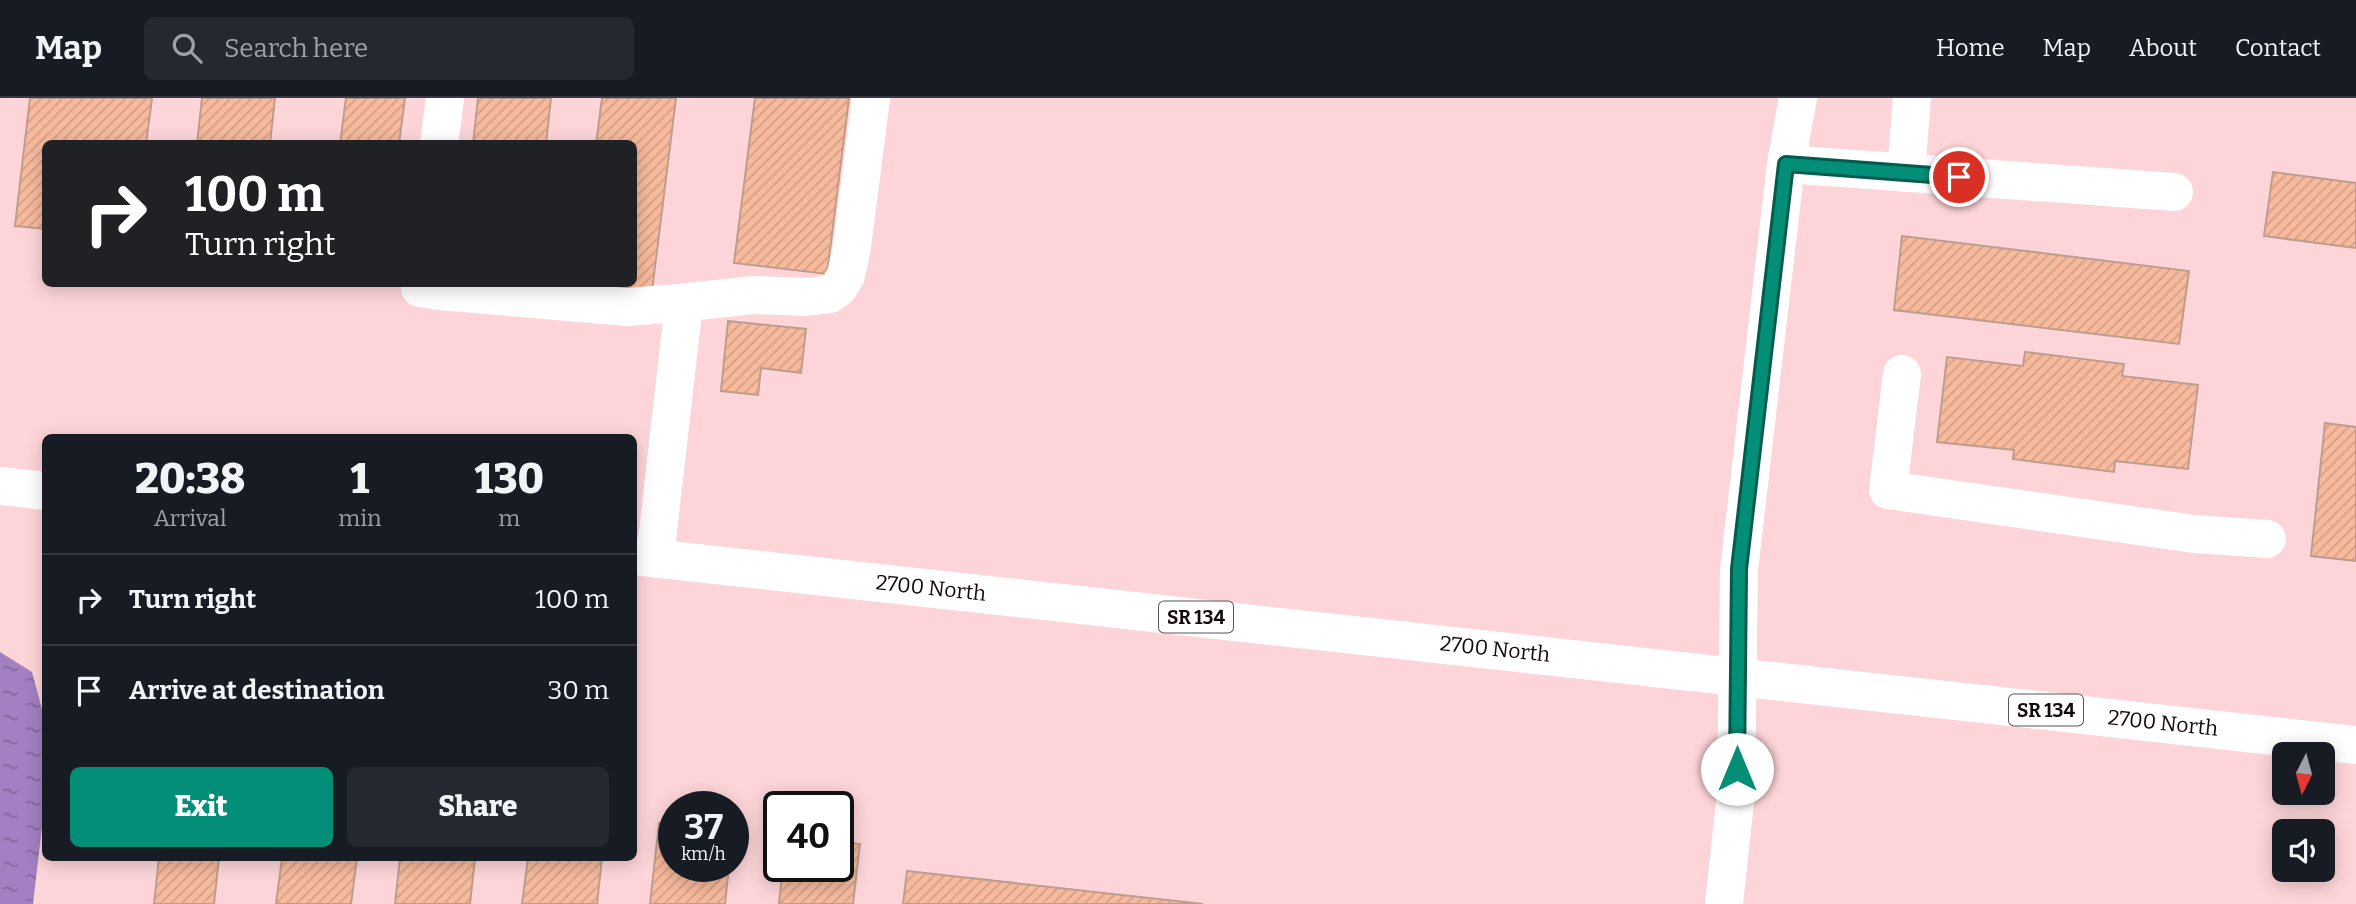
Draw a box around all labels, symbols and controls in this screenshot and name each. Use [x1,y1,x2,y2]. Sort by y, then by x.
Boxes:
search box [144,17,634,80]
text: Map [35,28,102,68]
icon: search [168,29,206,67]
text: Search here [224,33,368,64]
text: Home [1936,34,2005,62]
text: Map [2043,34,2091,62]
text: About [2129,34,2197,62]
text: Contact [2235,34,2321,62]
pin [1929,147,1989,207]
icon: arrive [1940,158,1978,196]
text: 100 m [185,165,324,224]
icon: right [70,168,161,259]
text: Turn right [185,225,336,263]
text: 20:38 [135,454,245,504]
text: 1 [351,454,369,504]
text: 130 [475,454,544,504]
text: Arrival [154,504,227,532]
text: min [338,504,382,532]
text: m [498,504,520,532]
street label: 2700 North [875,569,987,607]
icon: right [70,581,108,619]
text: Turn right [129,584,256,615]
text: 100 m [535,584,609,615]
road number: SR 134 [1159,602,1233,632]
street label: 2700 North [1439,630,1551,668]
icon: arrive [70,672,108,710]
text: Arrive at destination [129,675,384,706]
text: 30 m [548,675,609,706]
road number: SR 134 [2009,694,2083,726]
street label: 2700 North [2107,704,2219,742]
position arrow [1700,732,1774,806]
north arrow [2272,742,2334,805]
map controls [2272,742,2335,882]
button: Exit [70,767,333,847]
button: Share [347,767,609,847]
speed limit sign: 40 [763,791,854,882]
text: 37 [684,806,723,848]
button: sound [2272,819,2335,882]
text: km/h [681,843,726,865]

